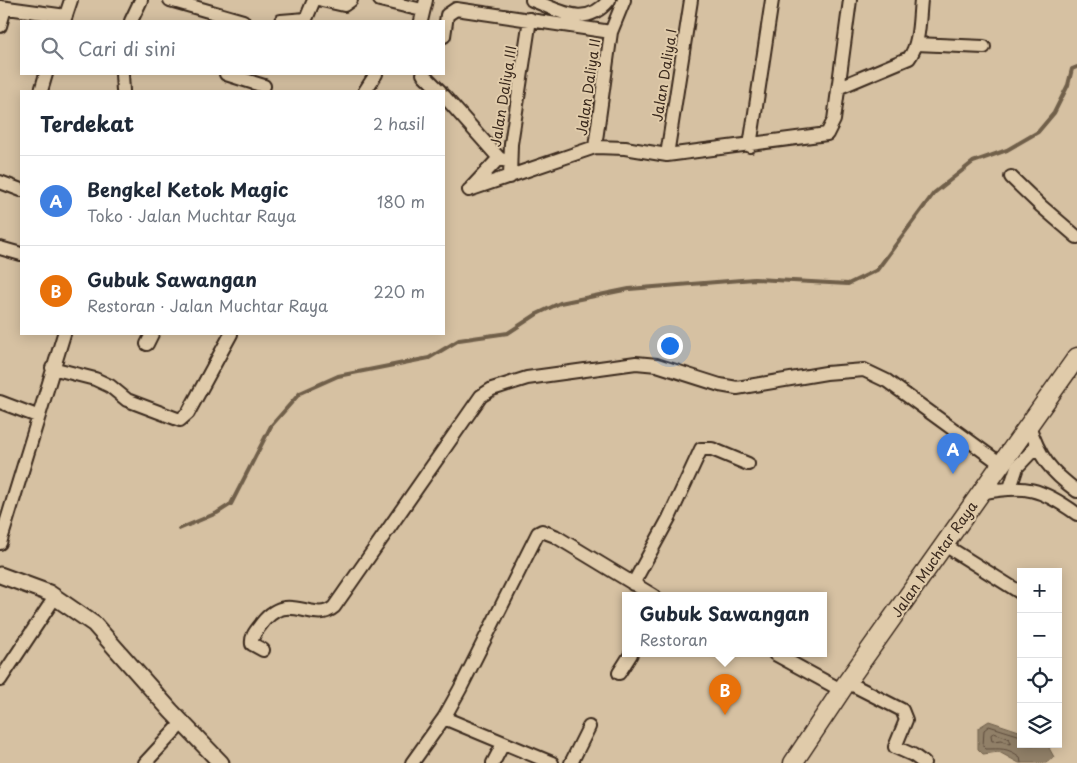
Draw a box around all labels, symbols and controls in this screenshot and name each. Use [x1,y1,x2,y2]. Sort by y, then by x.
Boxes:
search box [20,20,445,75]
street label: Jalan Daliya I [646,27,682,123]
icon: search [38,34,66,62]
text: Cari di sini [78,34,176,62]
street label: Jalan Daliya II [571,37,605,137]
street label: Jalan Daliya III [485,44,521,148]
text: Terdekat [40,107,134,139]
text: 2 hasil [373,111,425,135]
text: Bengkel Ketok Magic [87,175,289,203]
text: A [50,189,62,213]
text: 180 m [377,189,425,213]
text: Toko · Jalan Muchtar Raya [87,203,296,227]
text: Gubuk Sawangan [87,265,257,293]
text: B [51,279,61,303]
text: 220 m [374,279,425,303]
text: Restoran · Jalan Muchtar Raya [87,293,328,317]
your location [657,333,683,359]
pin: A [937,433,969,474]
street label: Jalan Muchtar Raya [886,496,982,621]
map controls [1017,568,1062,748]
button: + [1017,568,1062,613]
popup [622,592,827,657]
text: Gubuk Sawangan [639,599,810,627]
button: − [1017,613,1062,658]
text: Restoran [639,627,708,651]
button: locate [1017,658,1062,703]
pin: B [709,674,741,715]
button: layers [1017,703,1062,748]

